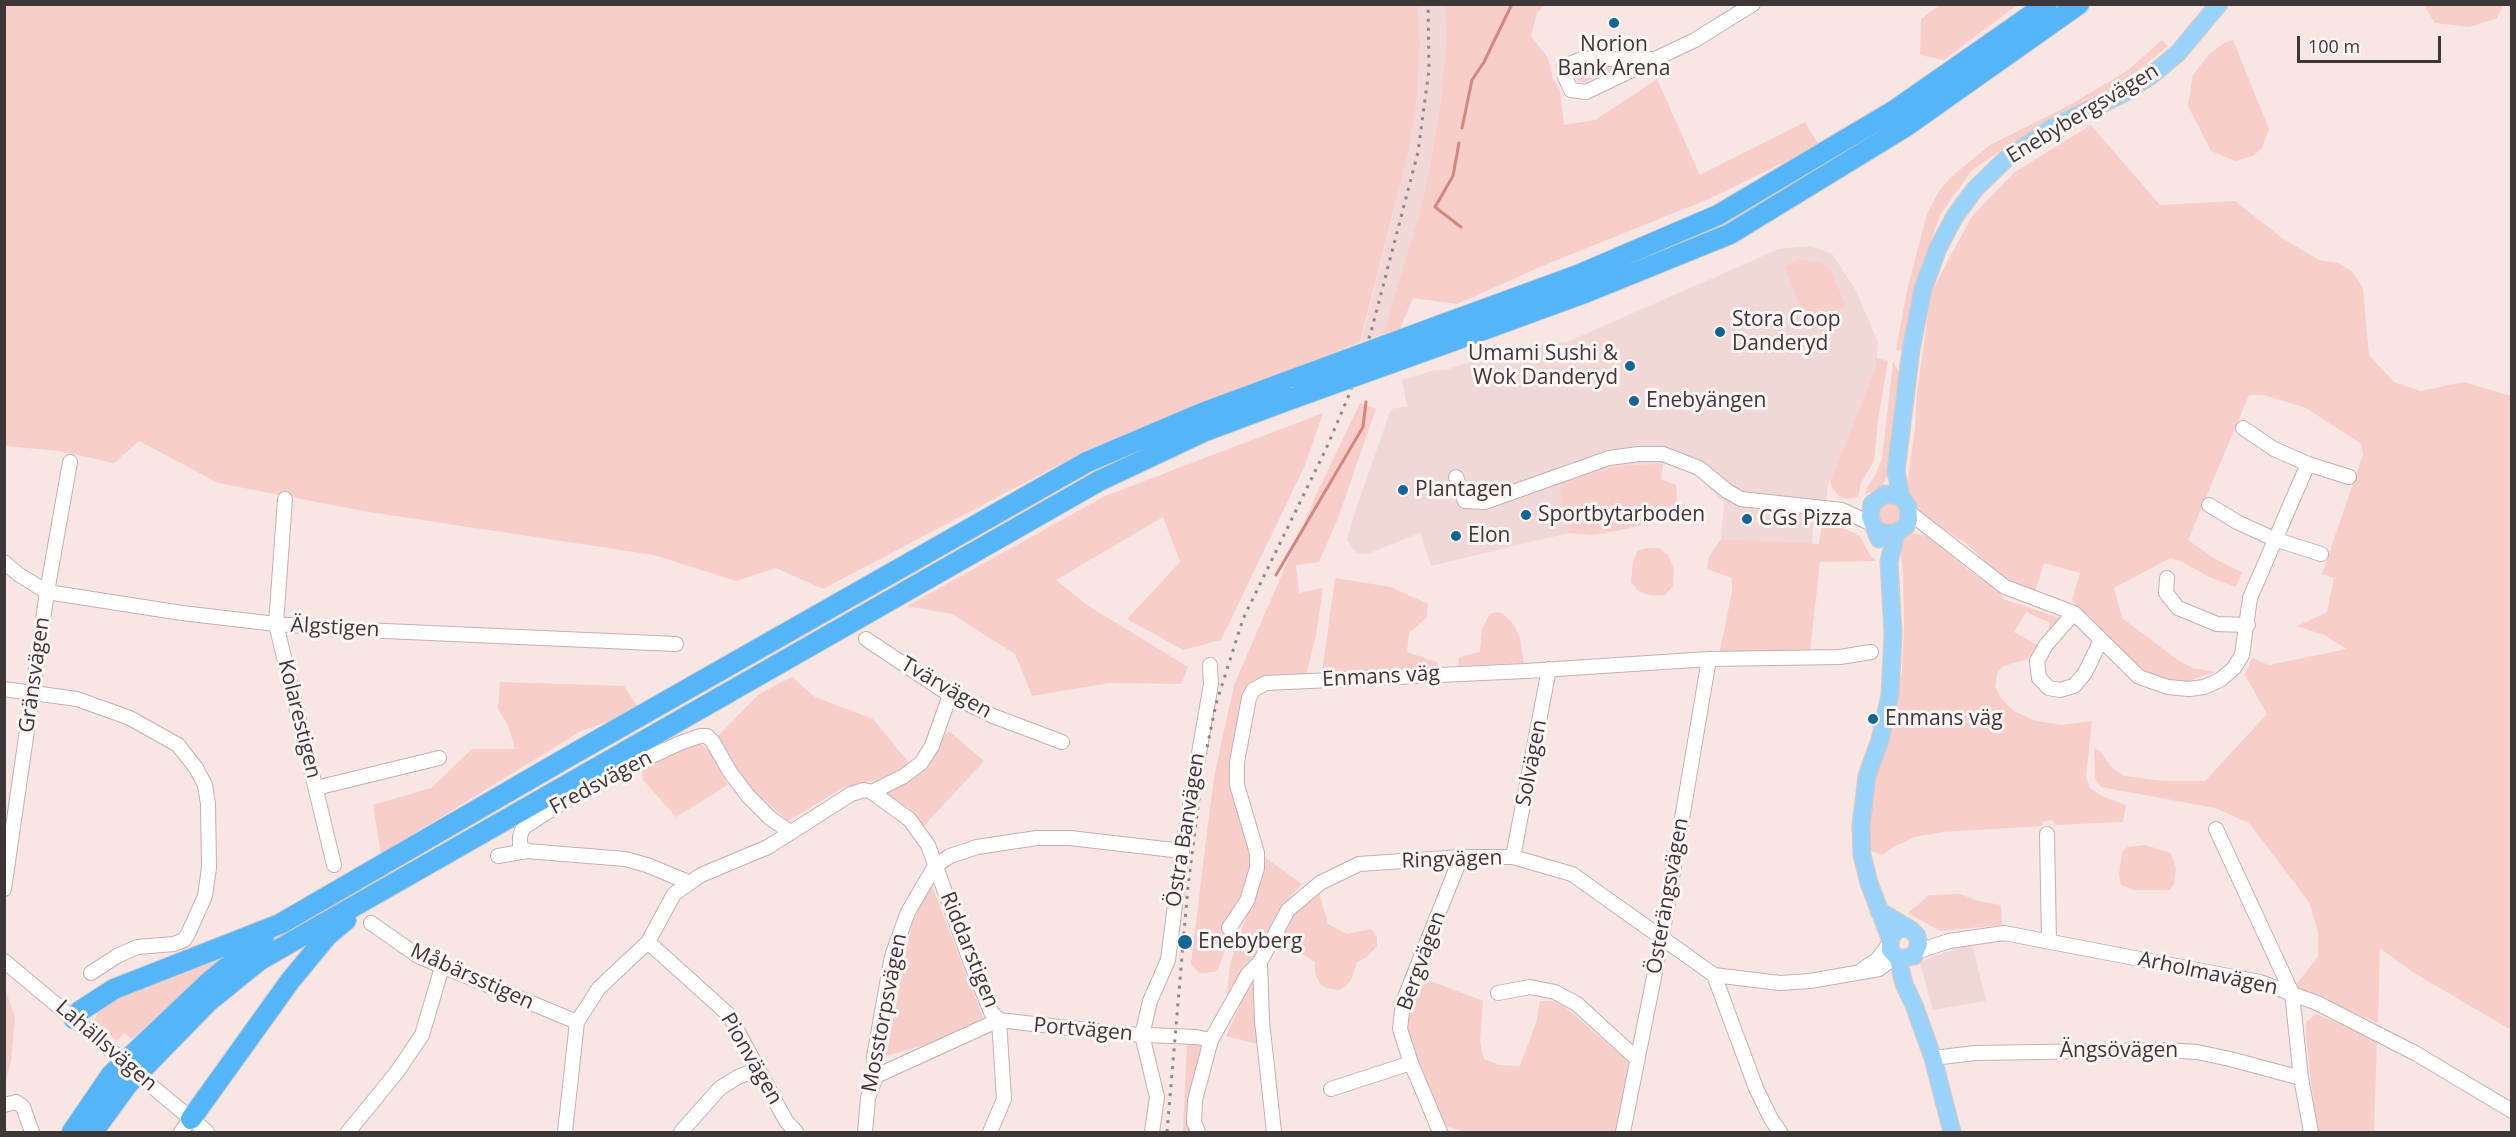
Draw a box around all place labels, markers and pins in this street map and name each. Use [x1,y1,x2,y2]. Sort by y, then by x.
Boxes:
marker: Norion Bank Arena [1607,16,1621,30]
place label: Norion Bank Arena [1558,32,1670,82]
place label: Stora Coop Danderyd [1732,307,1841,357]
marker: Stora Coop Danderyd [1713,325,1727,339]
place label: Umami Sushi & Wok Danderyd [1468,341,1618,391]
marker: Umami Sushi & Wok Danderyd [1623,359,1637,373]
place label: Enebyängen [1646,388,1766,414]
marker: Enebyängen [1627,394,1641,408]
place label: Plantagen [1415,477,1513,503]
marker: Plantagen [1396,483,1410,497]
place label: Sportbytarboden [1538,502,1705,528]
place label: CGs Pizza [1759,506,1852,532]
marker: Sportbytarboden [1519,508,1533,522]
marker: CGs Pizza [1740,512,1754,526]
place label: Elon [1468,523,1510,549]
marker: Elon [1449,529,1463,543]
place label: Enmans väg [1885,706,2003,732]
marker: Enmans väg [1866,712,1880,726]
place label: Enebyberg [1198,929,1302,955]
marker: Enebyberg [1176,933,1194,951]

